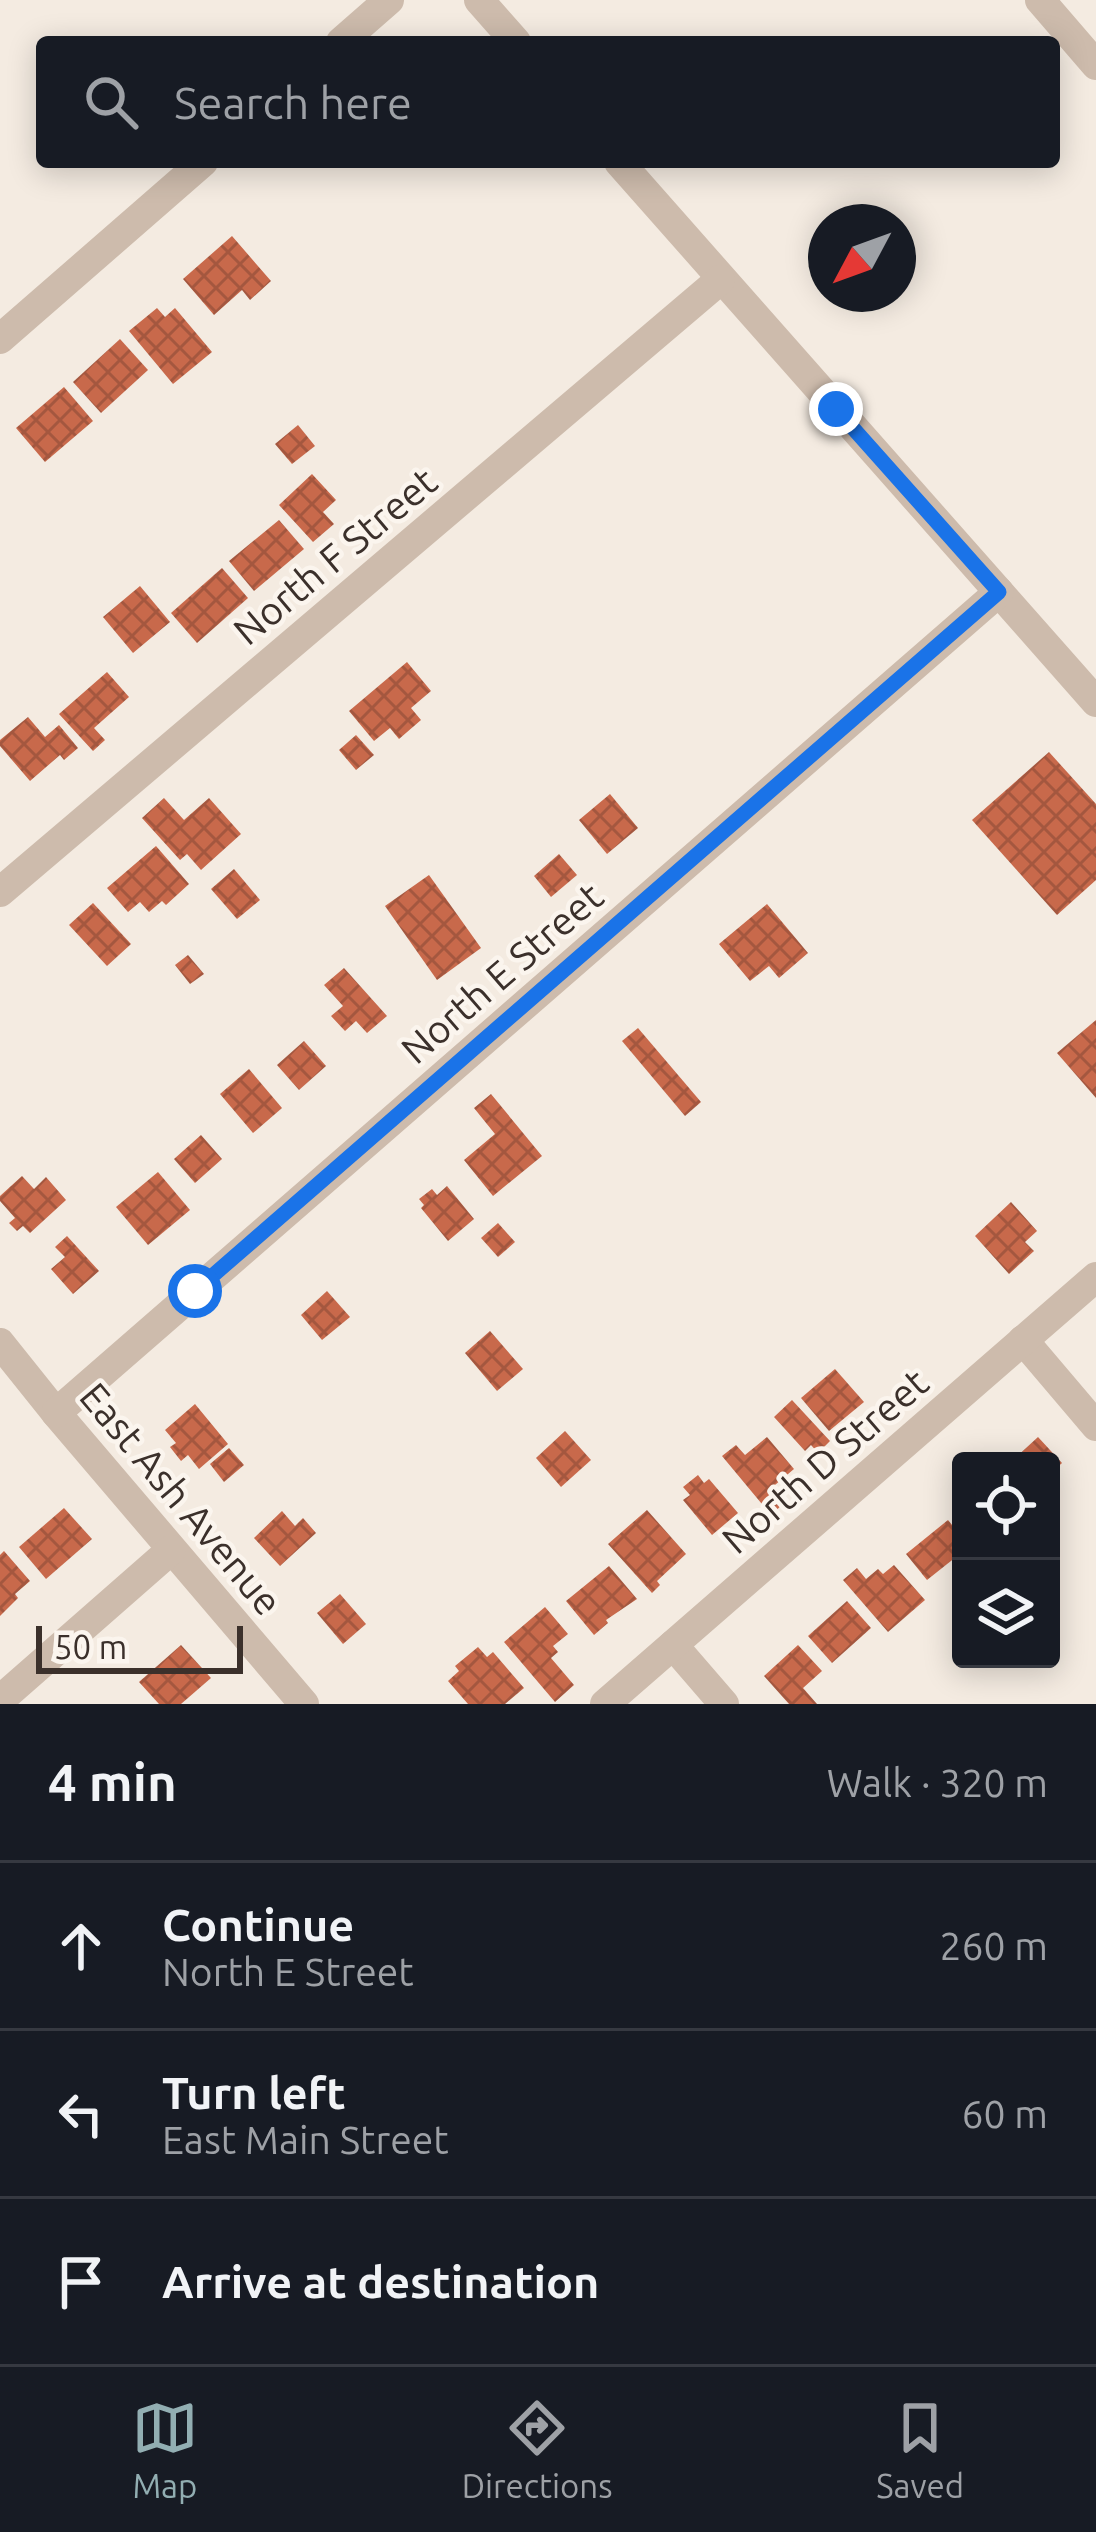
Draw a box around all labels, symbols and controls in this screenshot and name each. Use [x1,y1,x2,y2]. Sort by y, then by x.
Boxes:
search box [36,36,1060,168]
icon: search [78,69,144,135]
text: Search here [174,77,412,128]
north arrow [808,204,916,312]
route end [809,382,863,436]
street label: North F Street [225,459,444,653]
street label: North E Street [393,874,611,1071]
route start [168,1264,222,1318]
street label: North D Street [713,1360,936,1561]
street label: East Ash Avenue [72,1374,291,1623]
map controls [952,1452,1060,1668]
button: locate [952,1452,1060,1560]
button: layers [952,1560,1060,1668]
scale bar [36,1620,243,1673]
text: 50 m [54,1628,127,1665]
text: 4 min [48,1753,177,1811]
text: Walk · 320 m [827,1761,1048,1804]
text: Continue [162,1899,354,1950]
icon: ahead [48,1913,114,1979]
text: 260 m [939,1924,1048,1967]
text: North E Street [162,1950,414,1993]
text: Turn left [162,2067,346,2118]
icon: left [48,2081,114,2147]
text: 60 m [961,2092,1048,2135]
text: East Main Street [162,2118,449,2161]
icon: arrive [48,2249,114,2315]
text: Arrive at destination [162,2256,599,2307]
tab: Map [132,2395,198,2504]
tab: Directions [462,2395,612,2504]
tab: Saved [876,2395,964,2504]

